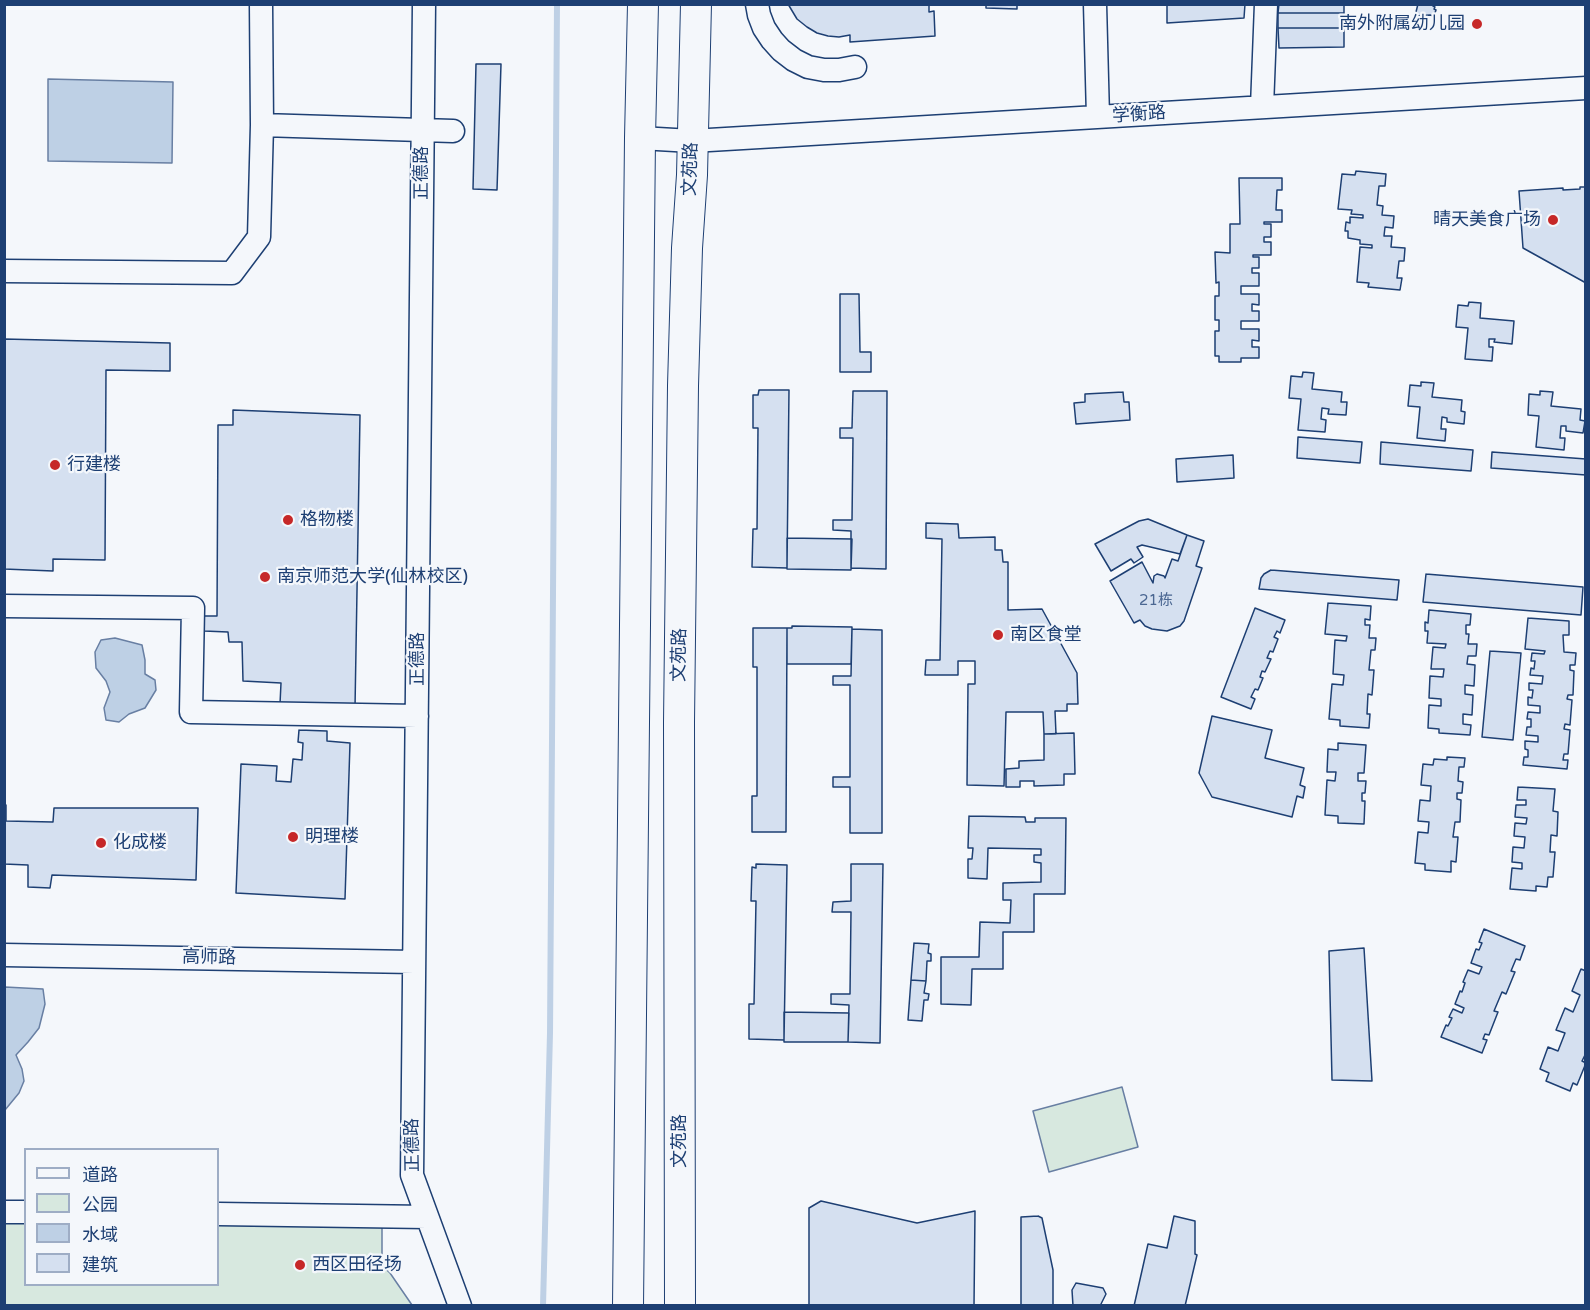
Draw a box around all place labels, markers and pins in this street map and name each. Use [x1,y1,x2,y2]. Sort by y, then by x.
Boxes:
place label: 南外附属幼儿园 [1339,13,1465,35]
marker: 南外附属幼儿园 [1470,17,1484,31]
place label: 晴天美食广场 [1433,209,1541,231]
marker: 晴天美食广场 [1546,213,1560,227]
place label: 行建楼 [67,454,121,476]
marker: 行建楼 [48,458,62,472]
place label: 格物楼 [300,509,354,531]
marker: 格物楼 [281,513,295,527]
place label: 南京师范大学(仙林校区) [277,566,468,588]
marker: 南京师范大学(仙林校区) [258,570,272,584]
place label: 南区食堂 [1010,624,1082,646]
marker: 南区食堂 [991,628,1005,642]
place label: 明理楼 [305,826,359,848]
marker: 明理楼 [286,830,300,844]
place label: 化成楼 [113,832,167,854]
marker: 化成楼 [94,836,108,850]
place label: 西区田径场 [312,1254,402,1276]
marker: 西区田径场 [293,1258,307,1272]

